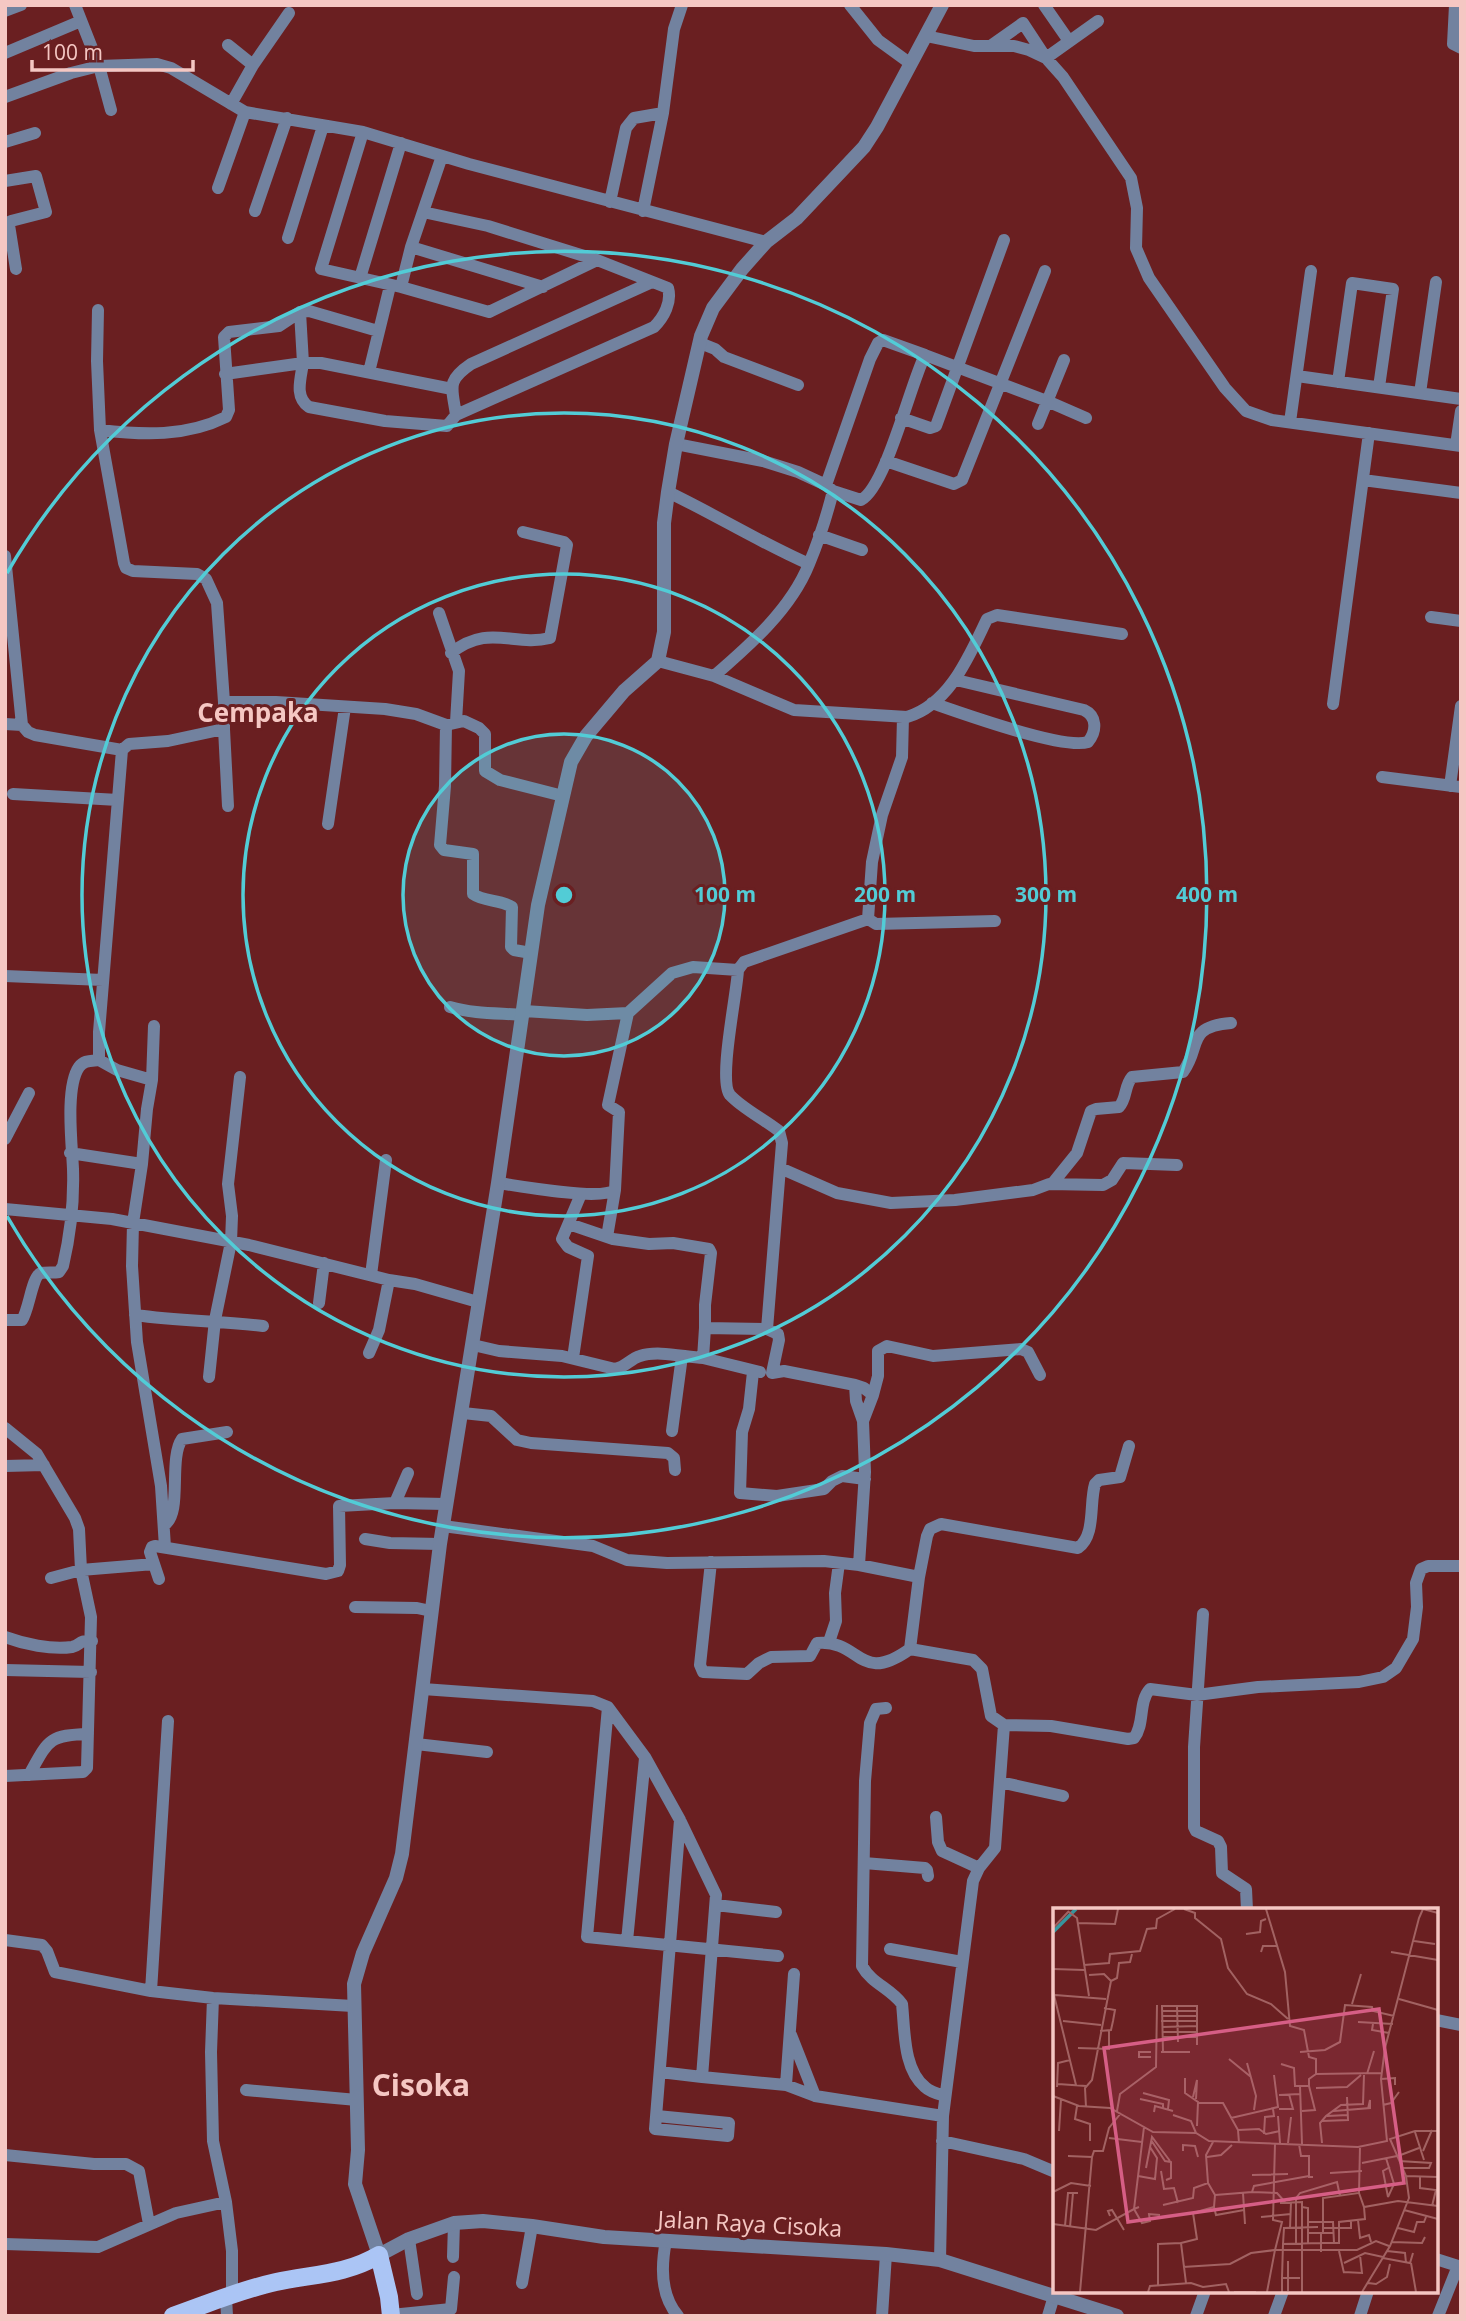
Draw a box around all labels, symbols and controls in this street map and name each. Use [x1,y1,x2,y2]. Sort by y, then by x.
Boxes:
scale bar [32,28,192,72]
text: 100 m [42,38,103,66]
district label: Cempaka [197,694,319,730]
text: 100 m [694,880,756,908]
text: 200 m [854,880,916,908]
text: 300 m [1015,880,1077,908]
text: 400 m [1176,880,1238,908]
centre of rings [552,883,576,907]
inset map [1053,1908,1438,2293]
district label: Cisoka [372,2064,470,2105]
street label: Jalan Raya Cisoka [655,2202,843,2244]

